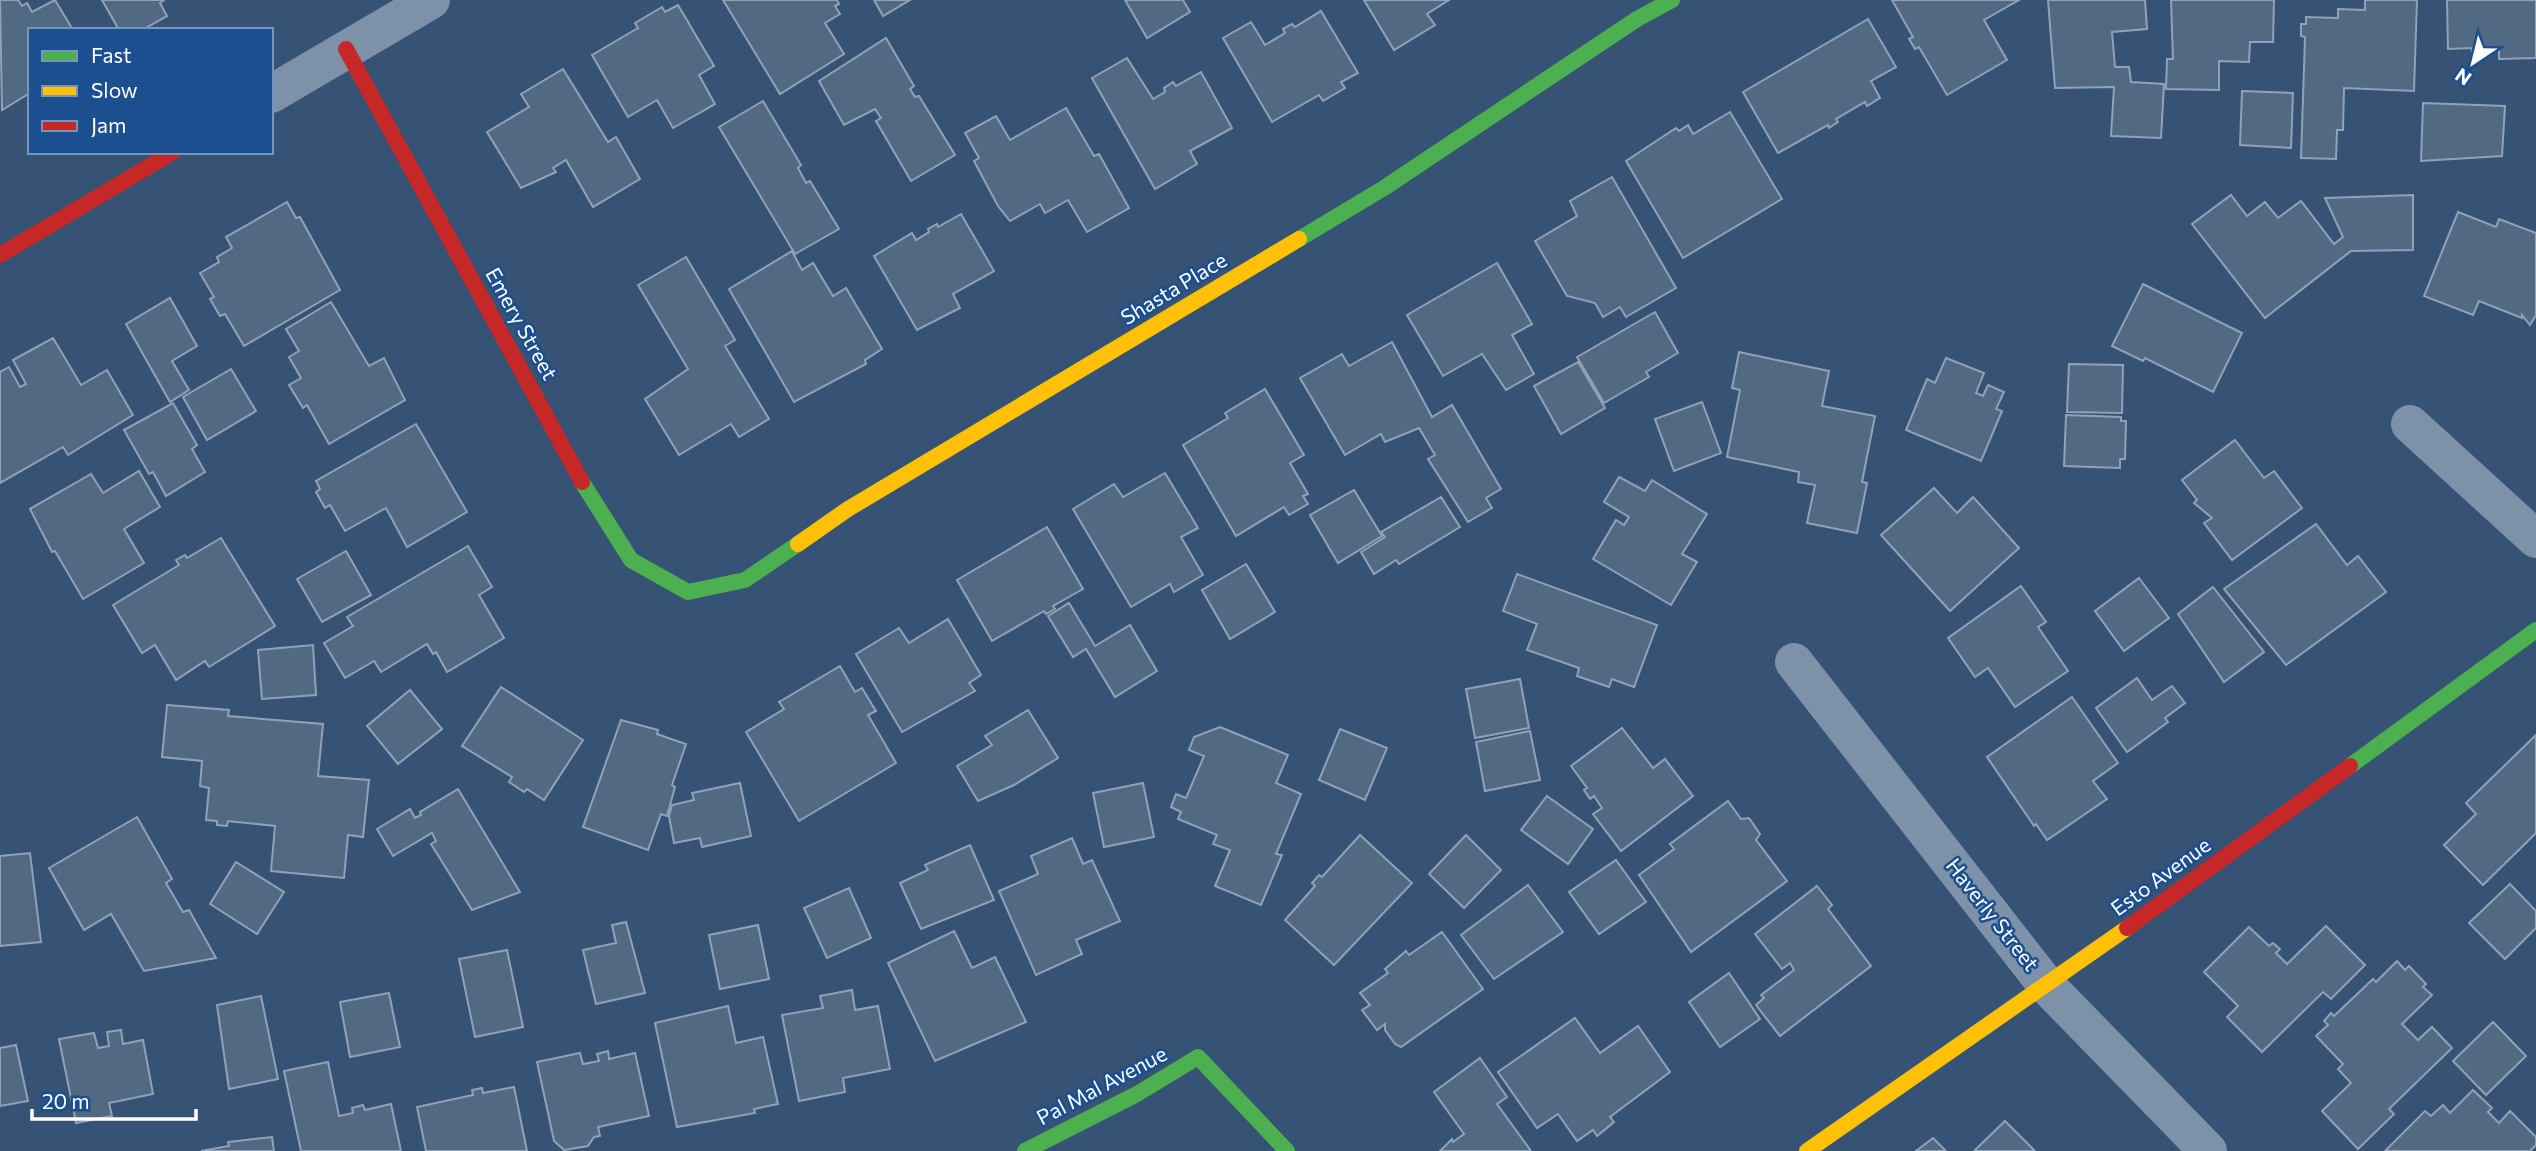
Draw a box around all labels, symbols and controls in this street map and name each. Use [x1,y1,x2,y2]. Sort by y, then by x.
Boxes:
legend [28,28,273,154]
north arrow [2438,28,2508,98]
text: Fast [91,42,132,67]
text: N [2451,64,2475,91]
text: Slow [91,77,138,102]
text: Jam [91,112,126,137]
street label: Shasta Place [1116,246,1231,329]
street label: Emery Street [481,263,563,384]
street label: Esto Avenue [2105,831,2215,920]
street label: Haverly Street [1941,853,2045,975]
street label: Pal Mal Avenue [1032,1040,1171,1129]
scale bar [32,1078,196,1122]
text: 20 m [42,1088,90,1113]

